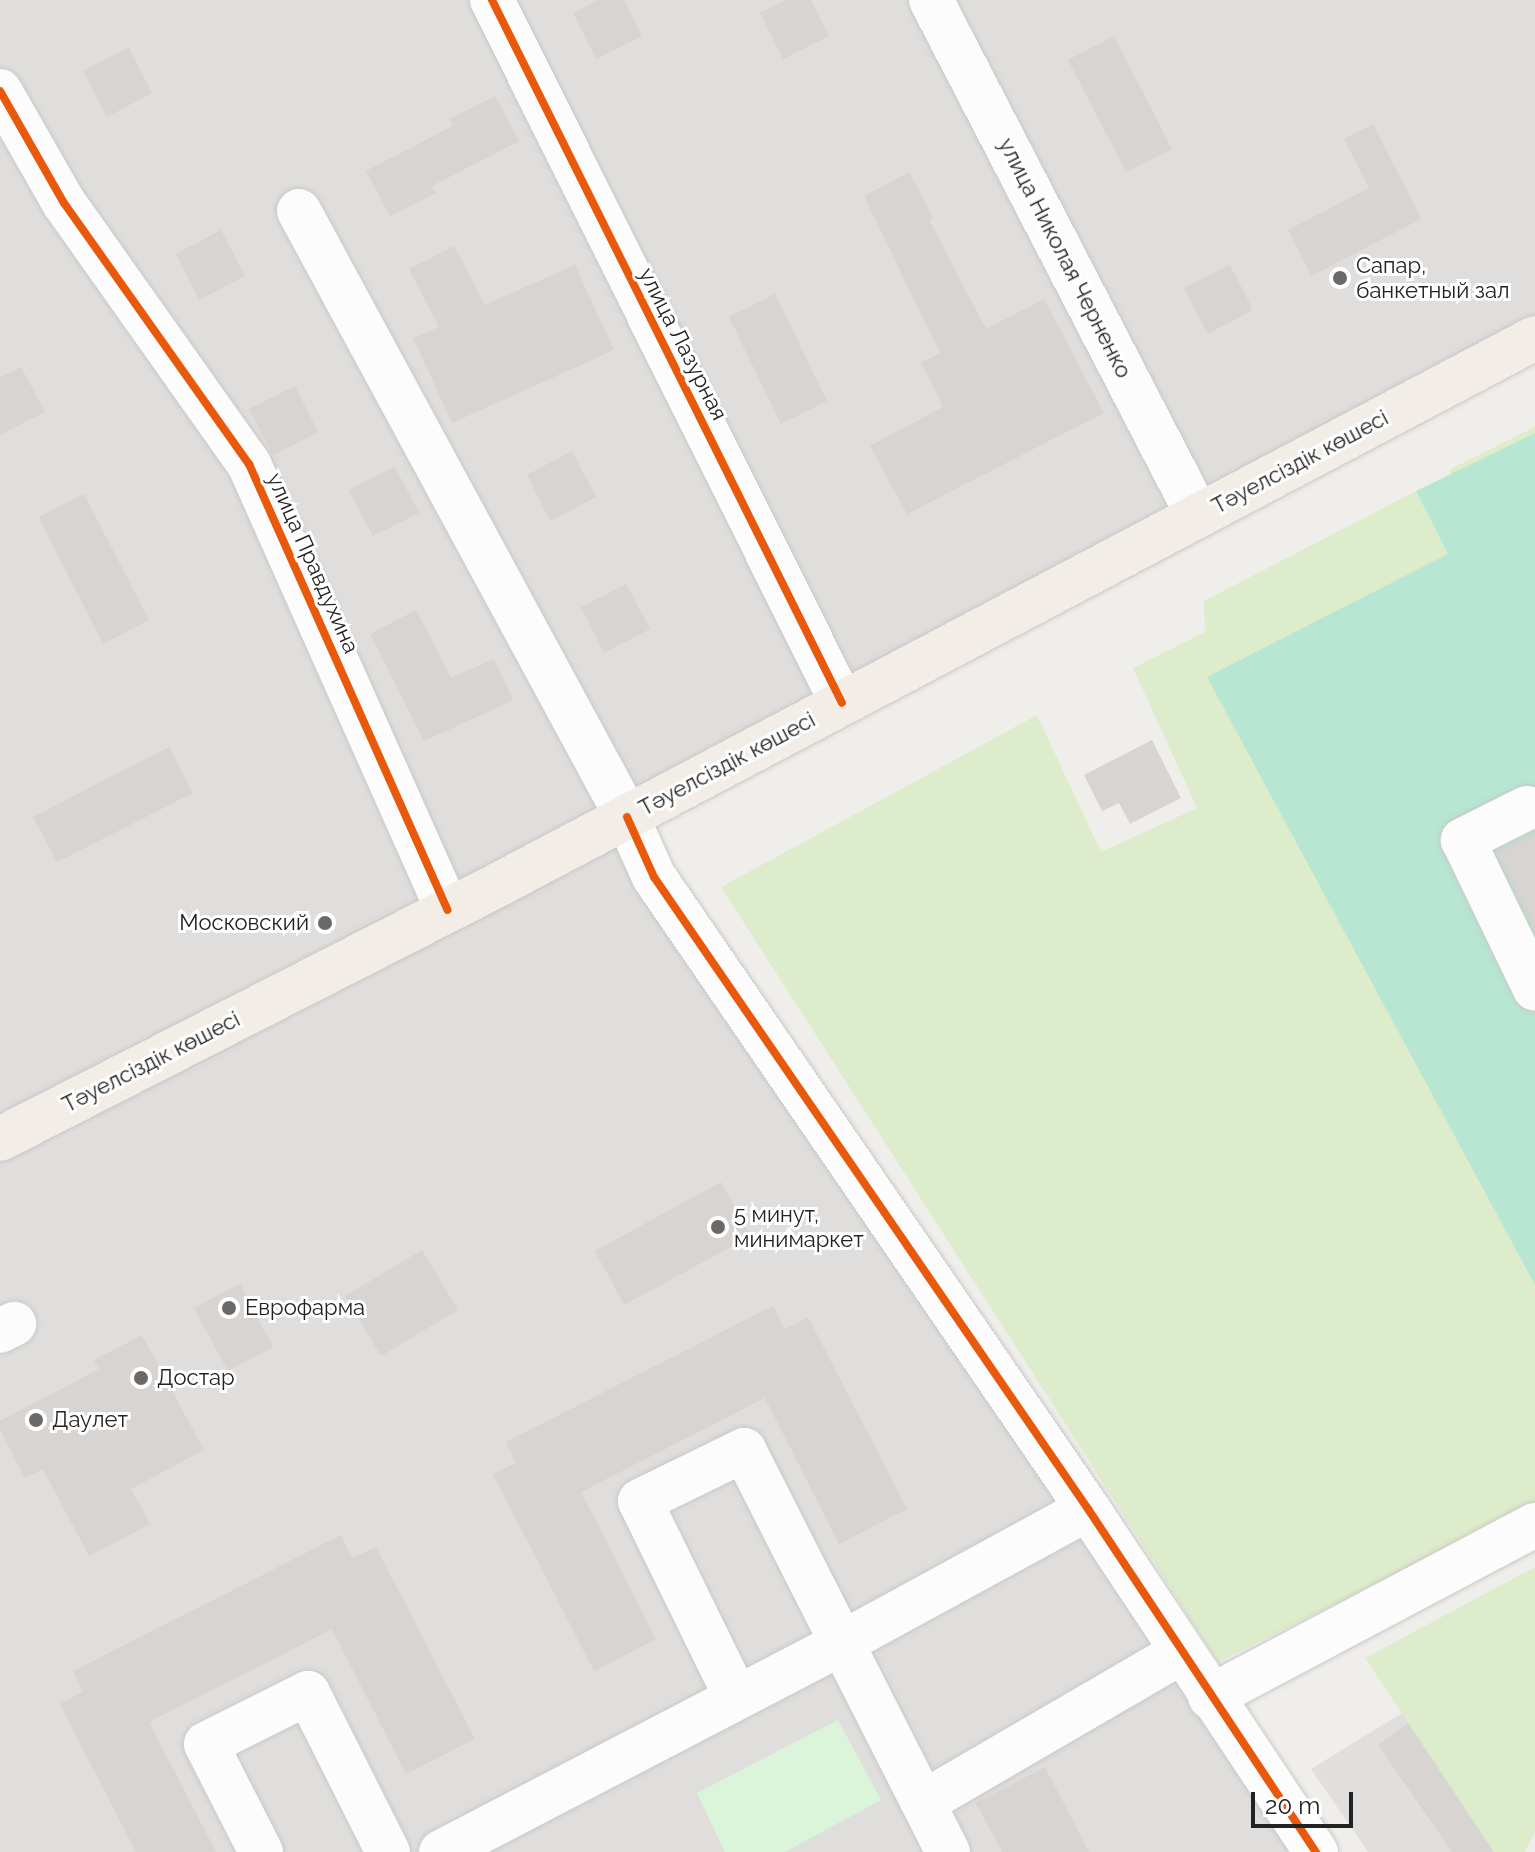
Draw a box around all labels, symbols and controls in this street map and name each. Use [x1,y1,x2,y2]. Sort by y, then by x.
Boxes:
street label: улица Николая Черненко [993,134,1137,382]
place label: Сапар, банкетный зал [1356,252,1509,304]
street label: улица Лазурная [633,263,733,425]
marker: Сапар, банкетный зал [1331,269,1349,287]
street label: Тәуелсіздік көшесі [1207,404,1393,520]
street label: улица Правдухина [261,469,365,657]
street label: Тәуелсіздік көшесі [634,706,820,822]
place label: Московский [179,910,309,936]
marker: Московский [316,914,334,932]
street label: Тәуелсіздік көшесі [58,1006,244,1118]
place label: 5 минут, минимаркет [734,1201,864,1252]
marker: 5 минут, минимаркет [709,1218,727,1236]
place label: Еврофарма [245,1295,365,1321]
marker: Еврофарма [220,1299,238,1317]
place label: Достар [157,1365,235,1391]
marker: Достар [132,1369,150,1387]
place label: Даулет [52,1407,128,1433]
marker: Даулет [27,1411,45,1429]
scale bar [1255,1776,1357,1826]
text: 20 m [1265,1791,1320,1820]

